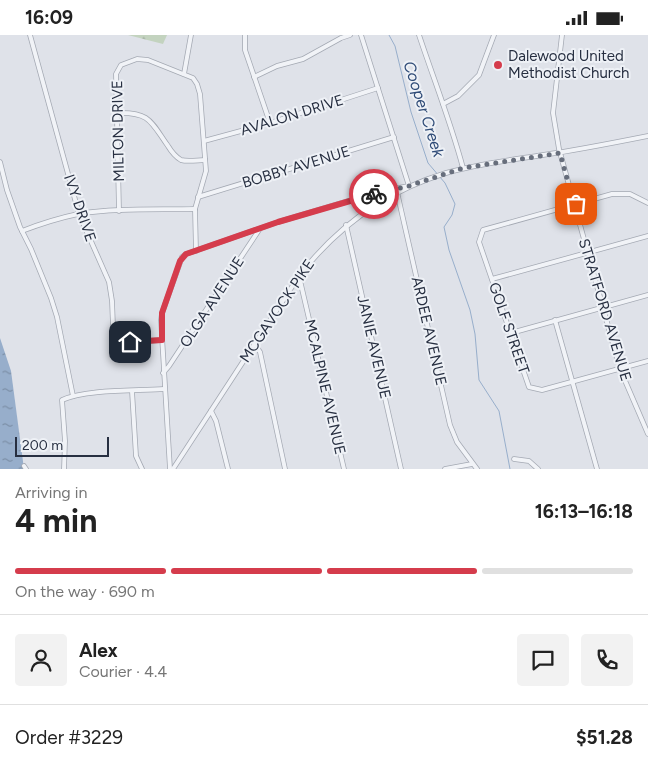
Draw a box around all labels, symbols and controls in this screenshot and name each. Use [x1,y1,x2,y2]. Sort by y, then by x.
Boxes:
text: 16:09 [25,6,73,29]
place label: Dalewood United Methodist Church [508,47,629,82]
water label: Cooper Creek [400,58,449,161]
marker: Dalewood United Methodist Church [492,59,504,71]
street label: MILTON DRIVE [108,80,128,182]
street label: AVALON DRIVE [238,91,346,139]
street label: BOBBY AVENUE [240,142,352,192]
courier [349,169,399,219]
street label: IVY DRIVE [60,172,100,244]
icon: bike [360,180,388,208]
pin [555,183,597,225]
icon: bag [562,190,590,218]
street label: STRATFORD AVENUE [575,236,635,384]
street label: OLGA AVENUE [176,253,248,351]
street label: MCGAVOCK PIKE [236,256,318,366]
street label: ARDEE AVENUE [408,275,450,387]
street label: GOLF STREET [485,280,533,377]
street label: JANIE AVENUE [353,293,395,401]
street label: MCALPINE AVENUE [301,318,349,456]
pin [109,321,151,363]
icon: home [116,328,144,356]
scale bar [15,434,109,457]
text: 200 m [22,437,63,454]
text: Arriving in [15,483,87,502]
text: 16:13–16:18 [535,500,633,523]
text: 4 min [15,502,97,540]
text: On the way · 690 m [15,582,155,601]
button: person [15,634,67,686]
button: chat [517,634,569,686]
button: phone [581,634,633,686]
text: Alex [79,639,118,662]
text: Courier · 4.4 [79,662,167,681]
text: Order #3229 [15,726,123,749]
text: $51.28 [576,726,633,749]

